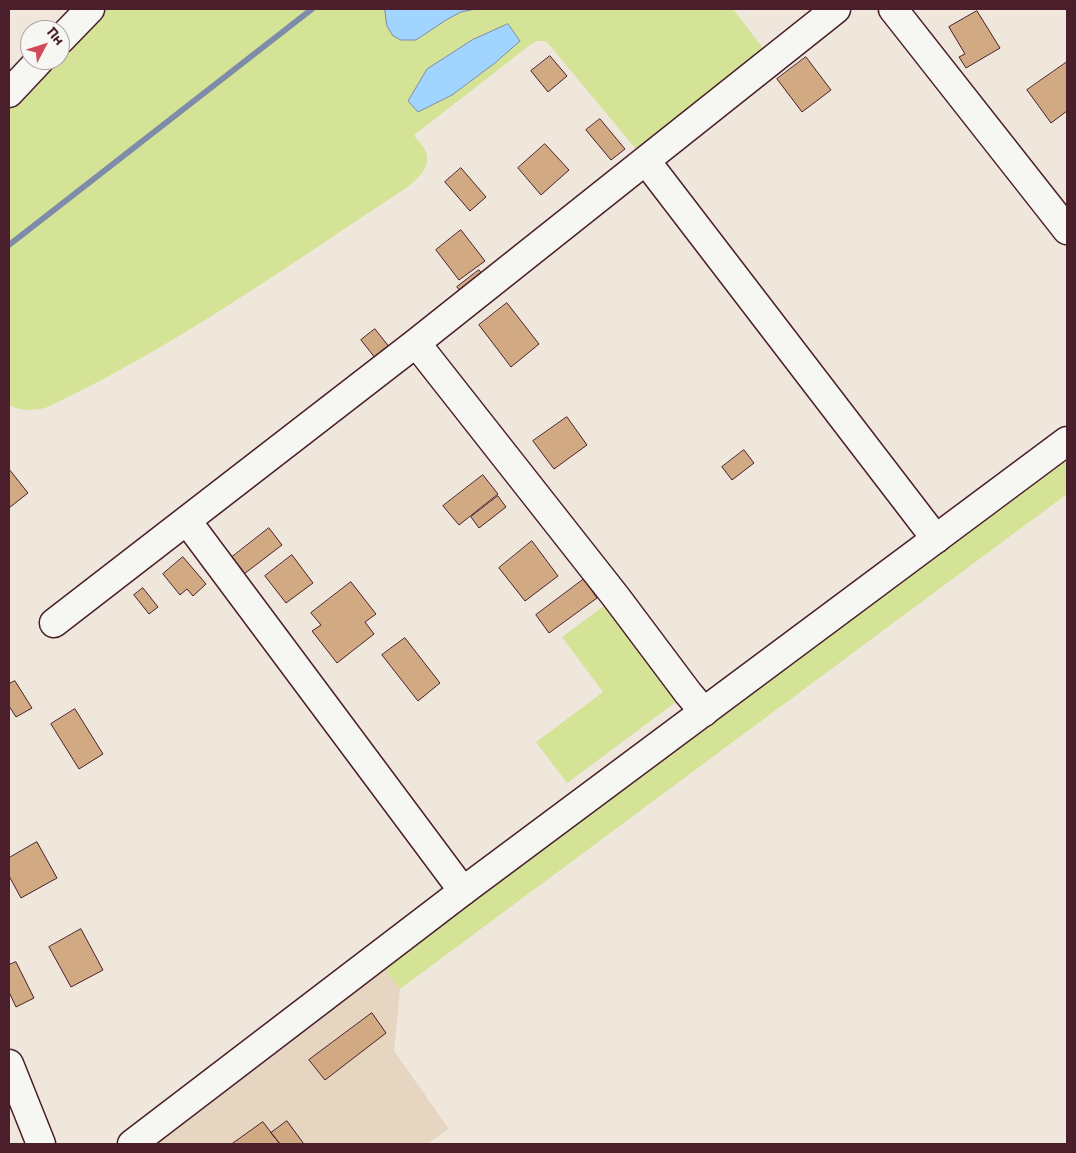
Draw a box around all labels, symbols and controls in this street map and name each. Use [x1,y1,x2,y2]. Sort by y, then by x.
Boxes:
north arrow [20,20,70,70]
text: Пн [43,23,69,49]

